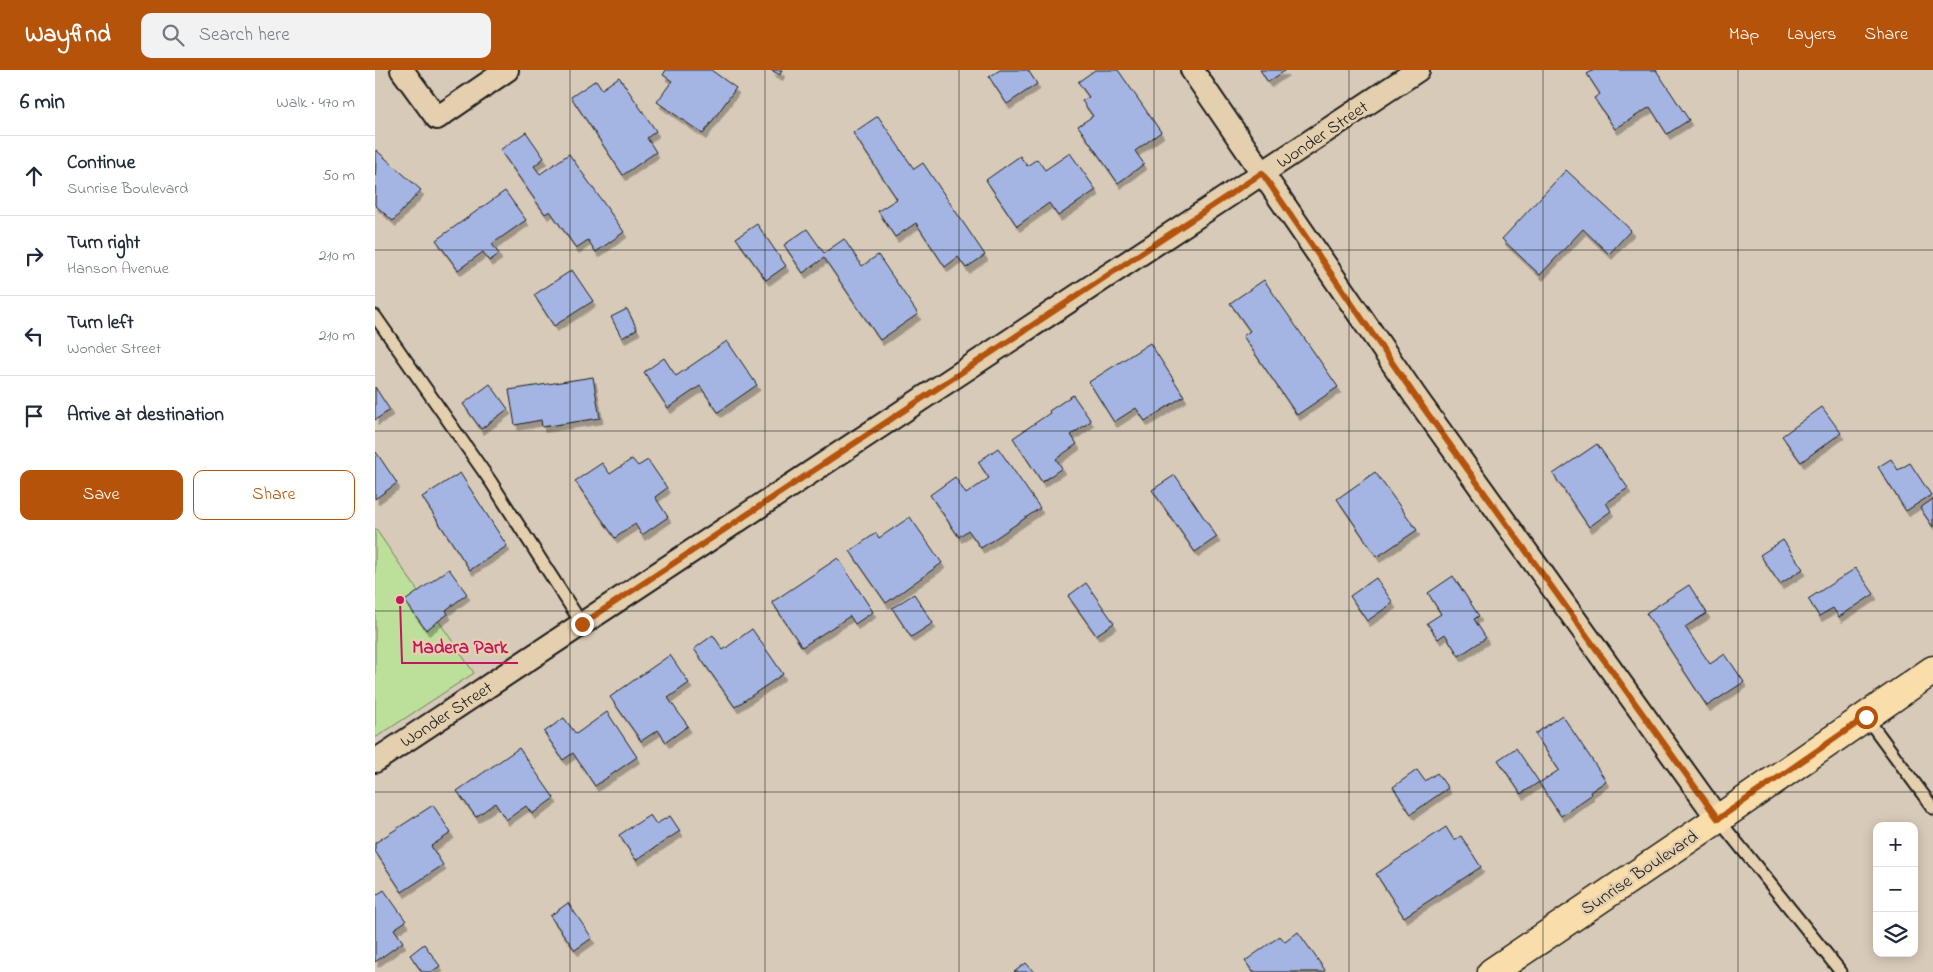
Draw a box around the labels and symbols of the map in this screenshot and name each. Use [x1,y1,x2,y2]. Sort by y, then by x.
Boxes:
street label: Wonder Street [1272,95,1374,176]
route end [571,613,594,636]
callout: Madera Park [402,629,518,663]
text: Madera Park [412,635,509,662]
street label: Wonder Street [396,676,499,755]
route start [1855,706,1878,729]
street label: Sunrise Boulevard [1576,825,1704,923]

